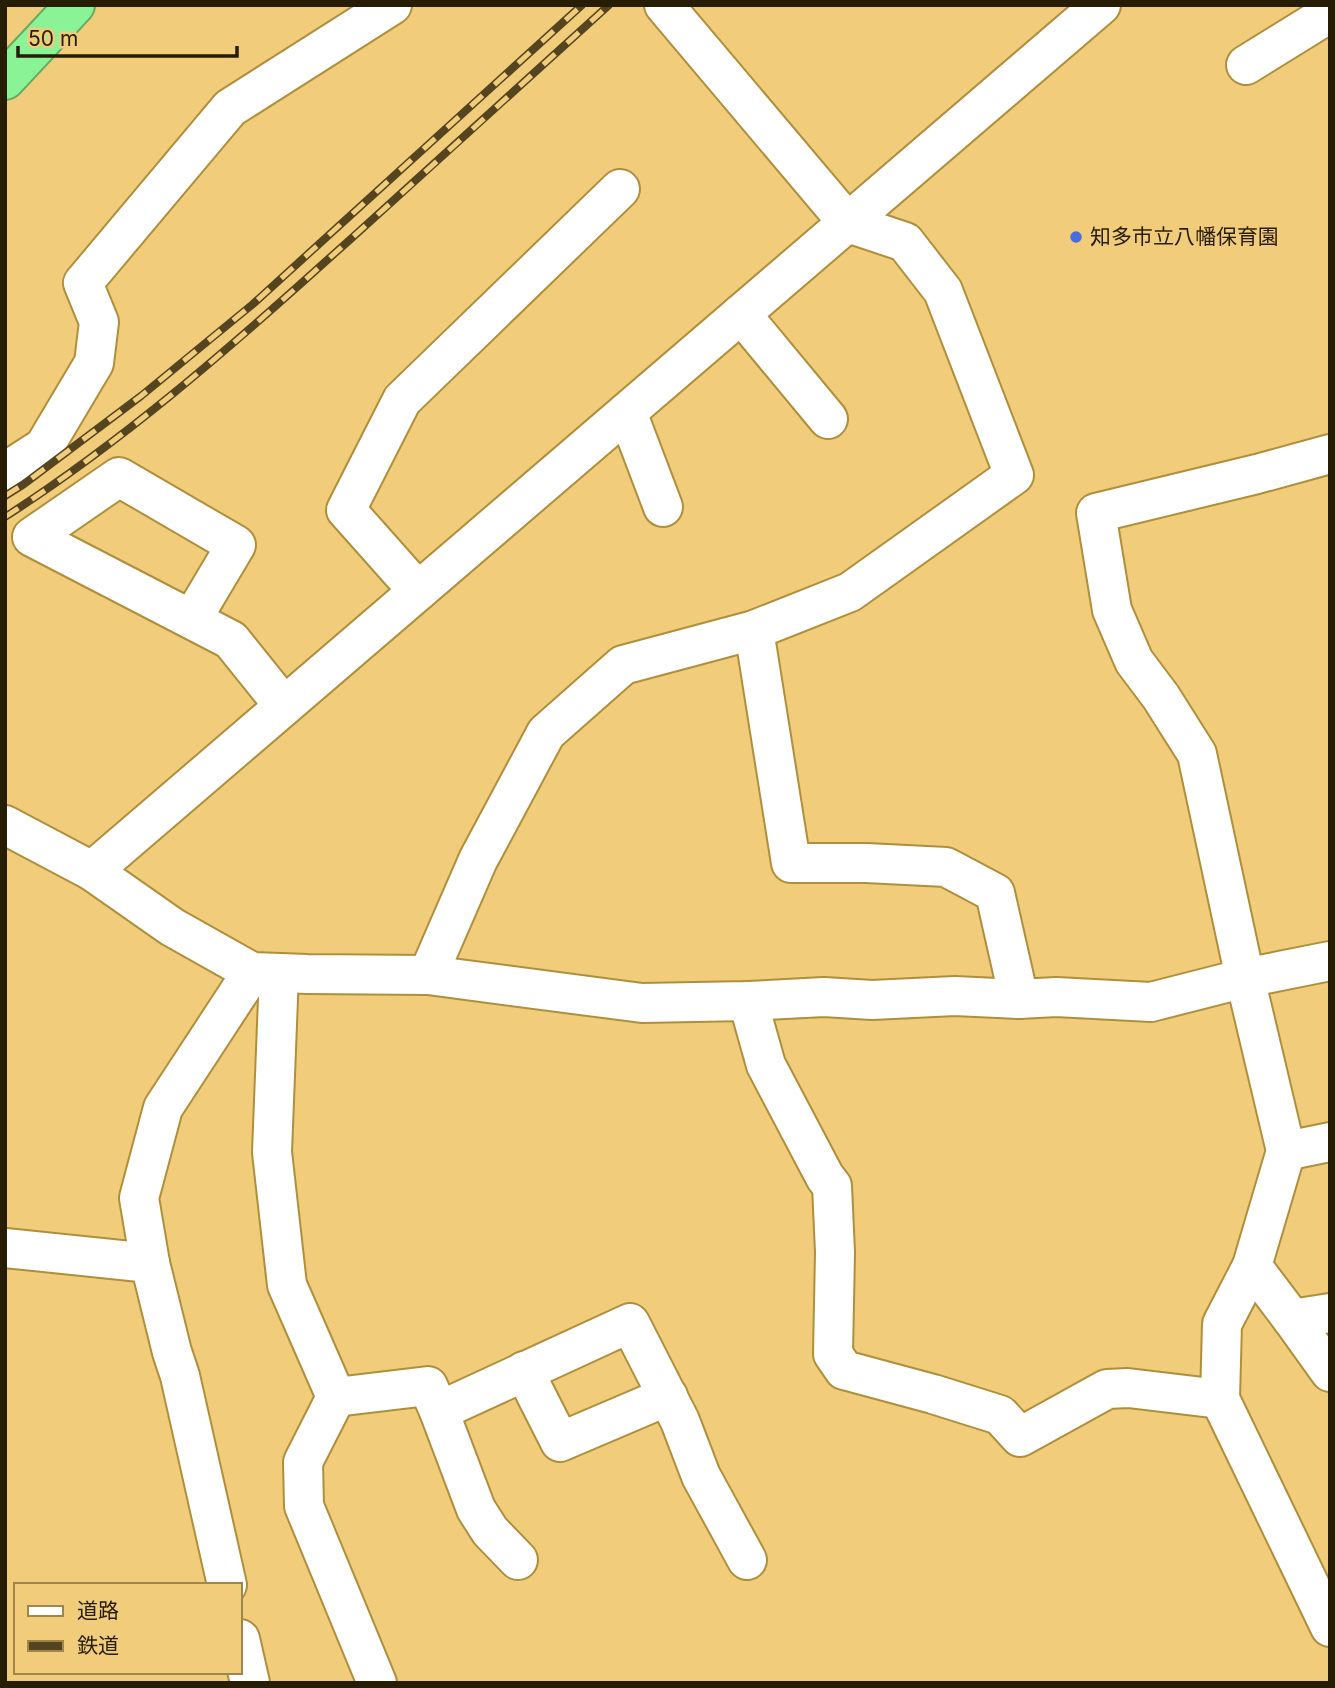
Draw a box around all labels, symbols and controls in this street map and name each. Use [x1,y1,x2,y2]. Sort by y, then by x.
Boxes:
scale bar [18,14,236,58]
text: 50 m [28,26,78,51]
place label: 知多市立八幡保育園 [1090,224,1279,249]
marker: 知多市立八幡保育園 [1068,229,1084,245]
legend [14,1583,242,1674]
text: 道路 [77,1598,119,1623]
text: 鉄道 [77,1633,119,1658]

